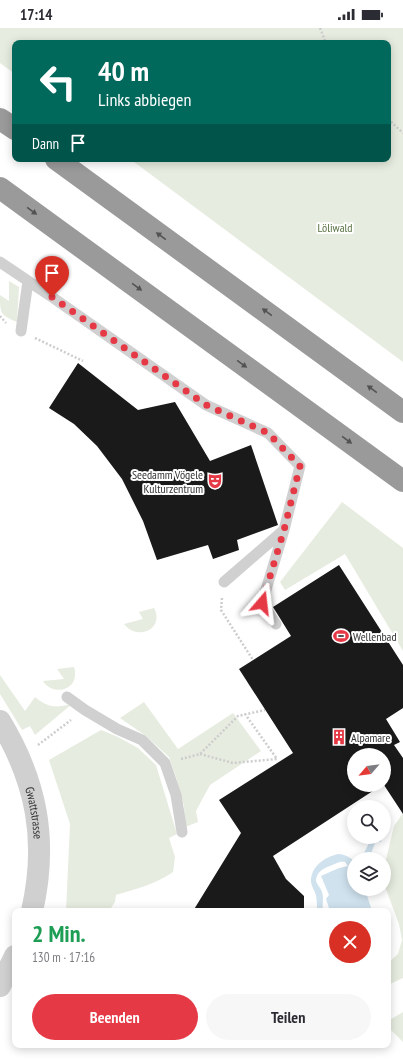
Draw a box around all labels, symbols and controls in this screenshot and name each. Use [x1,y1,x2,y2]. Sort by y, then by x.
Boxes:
text: 17:14 [20,5,52,24]
text: 40 m [98,52,149,89]
icon: left [32,56,84,108]
text: Links abbiegen [98,88,191,111]
icon: arrive [67,132,89,154]
text: Dann [32,134,59,153]
one-way arrow [26,207,37,215]
park label: Löliwald [318,220,352,235]
one-way arrow [156,232,167,240]
pin [35,256,69,297]
icon: arrive [41,262,63,284]
one-way arrow [131,283,142,291]
one-way arrow [261,308,272,316]
one-way arrow [237,359,247,367]
one-way arrow [366,385,377,393]
one-way arrow [341,436,352,444]
place label: Seedamm Vögele Kulturzentrum [132,467,203,496]
theatre icon: Seedamm Vögele Kulturzentrum [206,472,224,490]
position arrow [241,582,283,624]
sports icon: Wellenbad [332,627,350,645]
place label: Wellenbad [353,629,397,644]
building icon: Alpamare [330,728,348,746]
place label: Alpamare [351,730,390,745]
north arrow [347,748,391,792]
map controls [347,748,391,896]
street label: Gwattstrasse [23,785,46,840]
button: search [347,800,391,844]
button: layers [347,852,391,896]
text: 2 Min. [32,918,86,949]
button: close [329,921,371,963]
text: 130 m · 17:16 [32,949,95,966]
button: Beenden [32,994,198,1040]
button: Teilen [206,994,371,1040]

